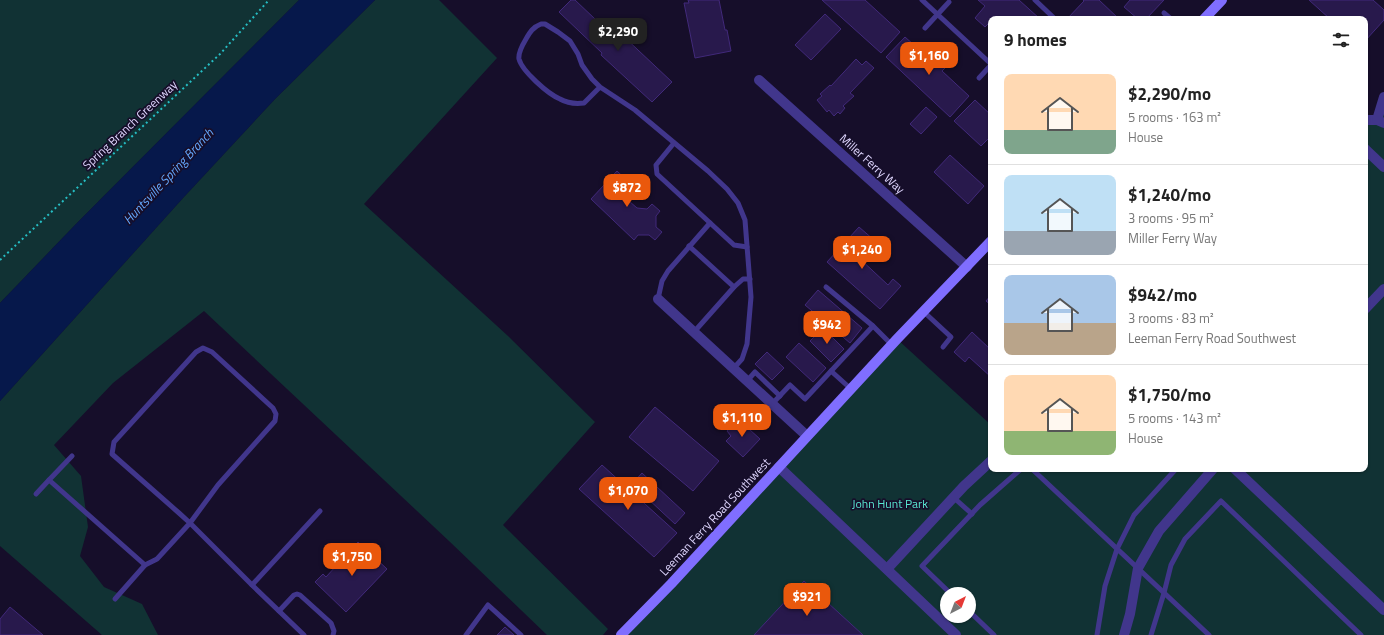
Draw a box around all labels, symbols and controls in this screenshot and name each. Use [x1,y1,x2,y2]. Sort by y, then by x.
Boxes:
pin: $2,290 [585,18,651,52]
text: $2,290 [598,21,638,41]
text: 9 homes [1004,27,1067,53]
icon: filters [1330,29,1352,51]
pin: $1,160 [896,42,962,76]
text: $1,160 [909,45,949,65]
street label: Spring Branch Greenway [78,75,182,174]
text: $2,290/mo [1128,81,1211,107]
icon: home [1036,90,1084,138]
text: 5 rooms · 163 m² [1128,107,1221,127]
water label: Huntsville Spring Branch [118,123,218,229]
text: House [1128,127,1163,147]
street label: Miller Ferry Way [835,129,909,198]
pin: $872 [603,174,651,208]
text: $872 [612,177,642,197]
text: $1,240/mo [1128,182,1211,208]
icon: home [1036,191,1084,239]
text: 3 rooms · 95 m² [1128,208,1214,228]
text: Miller Ferry Way [1128,228,1217,248]
pin: $1,240 [829,236,895,270]
text: $1,240 [842,239,882,259]
text: $942/mo [1128,282,1197,308]
icon: home [1036,291,1084,339]
text: 3 rooms · 83 m² [1128,308,1214,328]
pin: $942 [803,311,851,345]
text: $942 [812,314,842,334]
text: Leeman Ferry Road Southwest [1128,328,1296,348]
text: $1,750/mo [1128,382,1211,408]
icon: home [1036,391,1084,439]
pin: $1,110 [709,404,775,438]
text: $1,110 [722,407,762,427]
text: 5 rooms · 143 m² [1128,408,1221,428]
text: House [1128,428,1163,448]
street label: Leeman Ferry Road Southwest [655,453,775,580]
pin: $1,070 [595,477,661,511]
text: $1,070 [608,480,648,500]
park label: John Hunt Park [852,494,928,513]
pin: $1,750 [319,543,385,577]
text: $1,750 [332,546,372,566]
pin: $921 [783,583,831,617]
text: $921 [792,586,822,606]
north arrow [940,587,976,623]
map controls [940,587,976,623]

